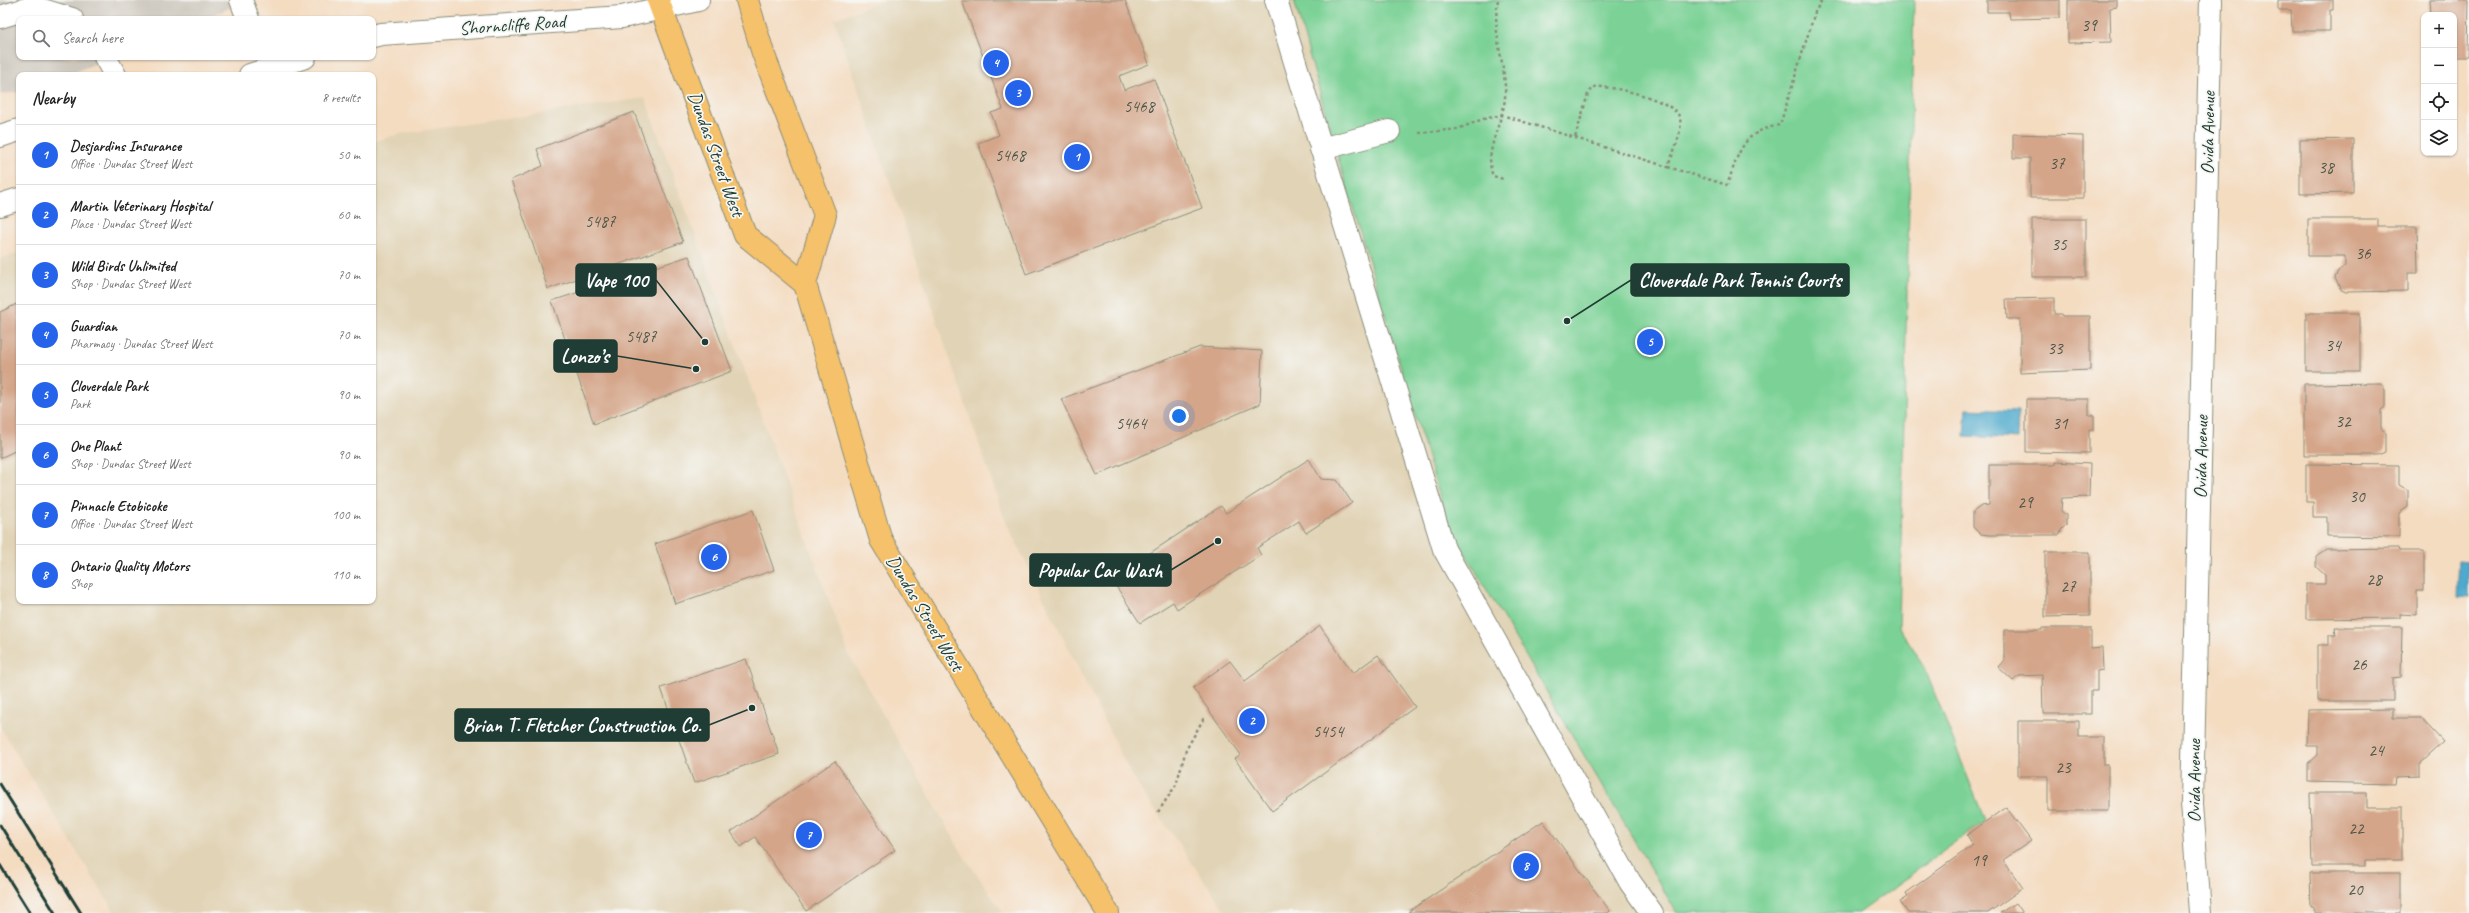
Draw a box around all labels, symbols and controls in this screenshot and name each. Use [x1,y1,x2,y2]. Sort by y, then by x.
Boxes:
street label: Shorncliffe Road [458,9,569,41]
map controls [2421,12,2457,156]
button: + [2421,12,2457,48]
house number: 39 [2081,15,2098,36]
search box [16,16,376,60]
icon: search [30,27,52,49]
text: Search here [62,29,123,48]
pin: 4 [983,48,1009,78]
button: − [2421,48,2457,84]
pin: 3 [1005,78,1031,108]
button: locate [2421,84,2457,120]
text: Nearby [32,88,75,109]
street label: Dundas Street West [682,88,750,221]
street label: Ovida Avenue [2195,89,2221,175]
text: 8 results [322,90,360,106]
house number: 5468 [1124,96,1157,117]
button: layers [2421,120,2457,156]
text: Desjardins Insurance [70,137,181,156]
pin: 1 [1064,142,1090,172]
house number: 5468 [995,145,1028,166]
text: 1 [42,147,48,163]
text: 50 m [338,147,360,163]
house number: 37 [2049,153,2066,174]
text: Office · Dundas Street West [70,156,192,172]
house number: 38 [2318,157,2336,178]
text: Martin Veterinary Hospital [70,197,211,216]
text: 2 [42,207,48,223]
text: 60 m [338,207,360,223]
house number: 5487 [585,211,617,232]
text: Place · Dundas Street West [70,216,191,232]
house number: 35 [2051,234,2068,255]
house number: 36 [2355,243,2372,264]
text: Wild Birds Unlimited [70,257,175,276]
callout: Vape 100 [576,264,656,296]
callout: Cloverdale Park Tennis Courts [1631,264,1849,296]
text: 3 [42,267,48,283]
text: 70 m [338,267,360,283]
text: Vape 100 [584,268,650,293]
text: Cloverdale Park Tennis Courts [1639,268,1843,293]
text: Shop · Dundas Street West [70,276,191,292]
text: Guardian [70,317,117,336]
house number: 5487 [626,326,658,347]
text: 4 [42,327,48,343]
text: 70 m [338,327,360,343]
pin: 5 [1637,327,1663,357]
house number: 34 [2325,335,2343,356]
text: Pharmacy · Dundas Street West [70,336,213,352]
house number: 33 [2047,338,2064,359]
callout: Lonzo’s [554,340,617,372]
text: Lonzo’s [561,344,611,369]
text: Cloverdale Park [70,377,148,396]
text: 5 [42,387,48,403]
text: 90 m [338,387,360,403]
text: Park [70,396,91,412]
your location [1169,406,1189,426]
house number: 32 [2335,411,2352,432]
house number: 5464 [1116,413,1149,434]
house number: 31 [2052,413,2069,434]
street label: Ovida Avenue [2188,413,2214,499]
text: One Plant [70,437,121,456]
text: 6 [42,447,48,463]
text: 90 m [338,447,360,463]
text: Shop · Dundas Street West [70,456,191,472]
house number: 30 [2349,486,2366,507]
house number: 29 [2017,492,2034,513]
text: Pinnacle Etobicoke [70,497,167,516]
text: 7 [42,507,48,523]
text: 100 m [332,507,360,523]
text: Office · Dundas Street West [70,516,192,532]
pin: 6 [701,542,727,572]
street label: Dundas Street West [881,551,970,677]
callout: Popular Car Wash [1030,554,1171,586]
text: Ontario Quality Motors [70,557,189,576]
text: Popular Car Wash [1038,558,1163,583]
text: 8 [42,567,48,583]
text: 110 m [332,567,360,583]
house number: 28 [2366,569,2384,590]
text: Shop [70,576,92,592]
house number: 27 [2060,576,2077,597]
house number: 26 [2351,654,2368,675]
pin: 2 [1239,706,1265,736]
callout: Brian T. Fletcher Construction Co. [455,709,709,741]
text: Brian T. Fletcher Construction Co. [463,713,702,738]
house number: 5454 [1313,721,1346,742]
street label: Ovida Avenue [2182,738,2206,823]
house number: 24 [2368,740,2386,761]
house number: 23 [2055,757,2072,778]
house number: 22 [2348,818,2365,839]
pin: 7 [796,820,822,850]
house number: 19 [1971,850,1988,871]
pin: 8 [1513,851,1539,881]
house number: 20 [2347,879,2364,900]

